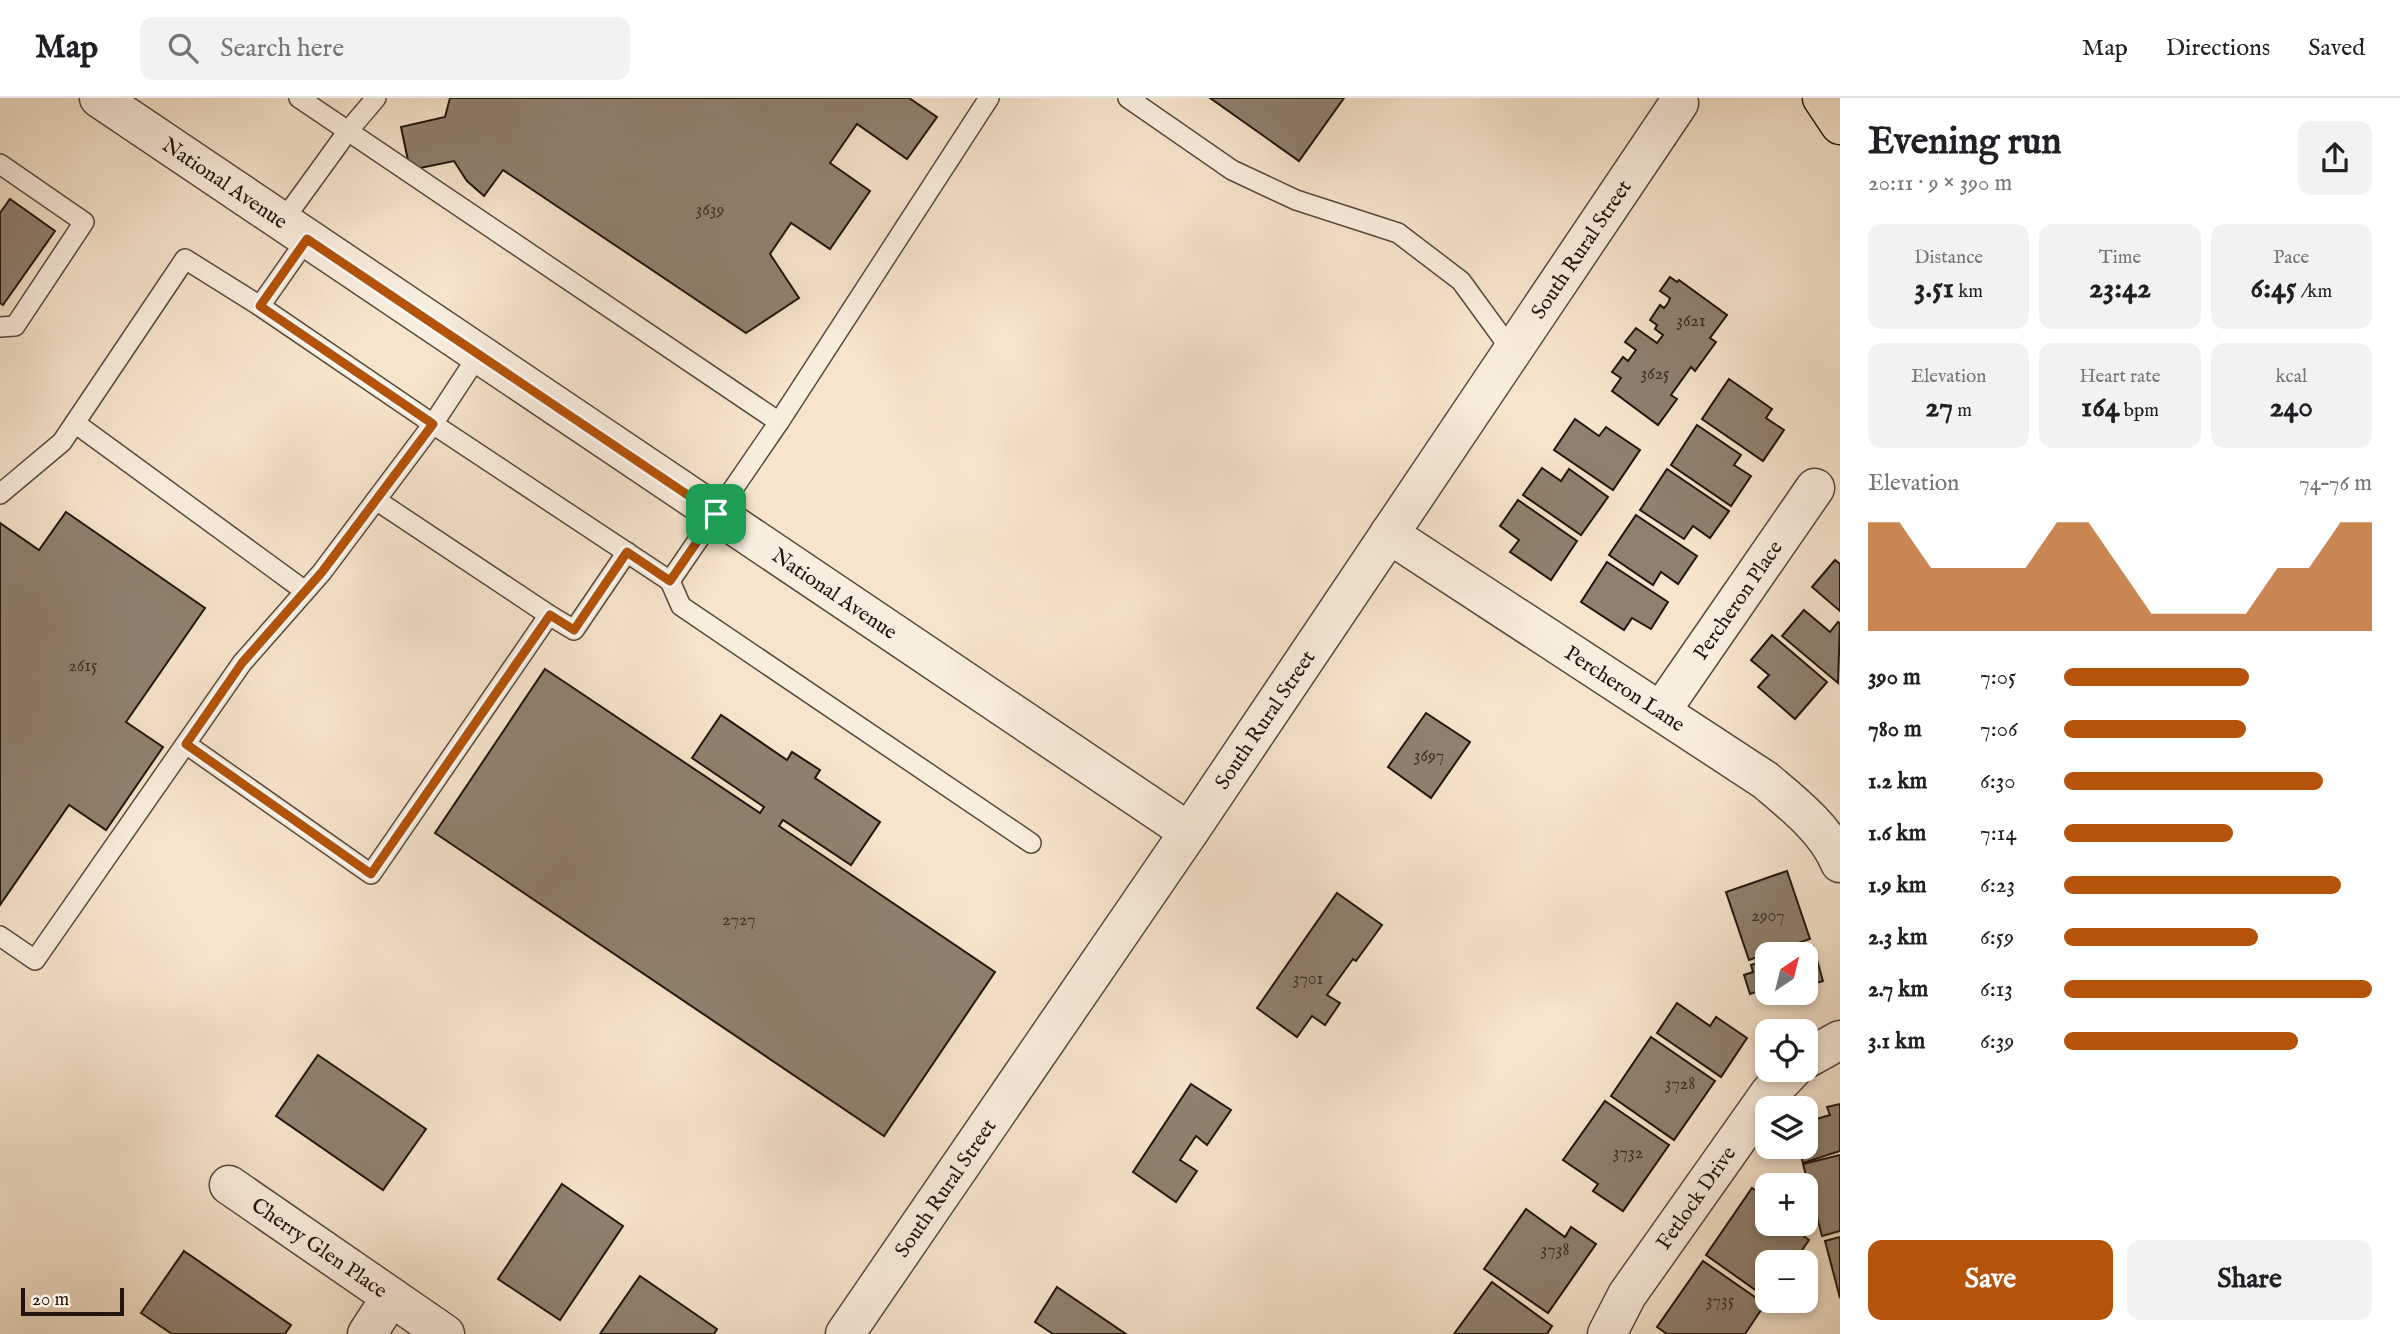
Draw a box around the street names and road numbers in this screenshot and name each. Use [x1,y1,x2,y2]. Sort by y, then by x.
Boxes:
street label: National Avenue [156,132,292,236]
street label: South Rural Street [1526,175,1639,325]
street label: Percheron Place [1688,535,1790,666]
street label: National Avenue [766,543,902,647]
street label: Percheron Lane [1559,640,1690,739]
street label: South Rural Street [1209,646,1322,795]
street label: South Rural Street [889,1114,1003,1263]
street label: Fetlock Drive [1651,1141,1743,1256]
street label: Cherry Glen Place [245,1192,392,1305]

